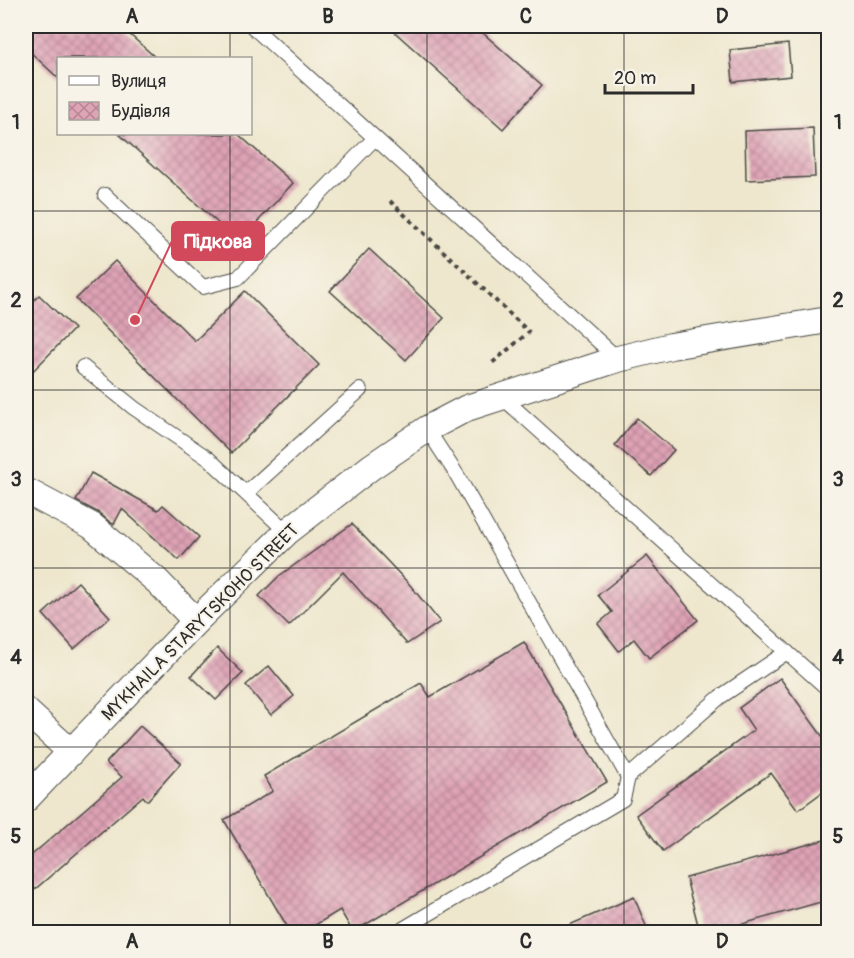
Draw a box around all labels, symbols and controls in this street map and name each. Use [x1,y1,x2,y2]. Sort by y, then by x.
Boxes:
text: A [126,4,139,29]
text: B [322,4,334,29]
text: C [520,4,532,29]
text: D [716,4,729,29]
legend [57,57,252,135]
scale bar [605,57,694,95]
text: 20 m [614,67,656,90]
text: Вулиця [111,70,166,93]
text: Будівля [111,100,170,123]
text: 1 [12,110,20,135]
text: 1 [834,110,842,135]
callout: Підкова [172,222,264,260]
text: Підкова [184,229,252,254]
text: 2 [10,288,22,313]
text: 2 [832,288,844,313]
text: 3 [10,467,22,492]
text: 3 [832,467,844,492]
street label: MYKHAILA STARYTSKOHO STREET [97,519,304,726]
text: 4 [10,645,22,670]
text: 4 [832,645,844,670]
text: 5 [11,824,22,849]
text: 5 [833,824,844,849]
text: A [126,929,139,954]
text: B [322,929,334,954]
text: C [520,929,532,954]
text: D [716,929,729,954]

